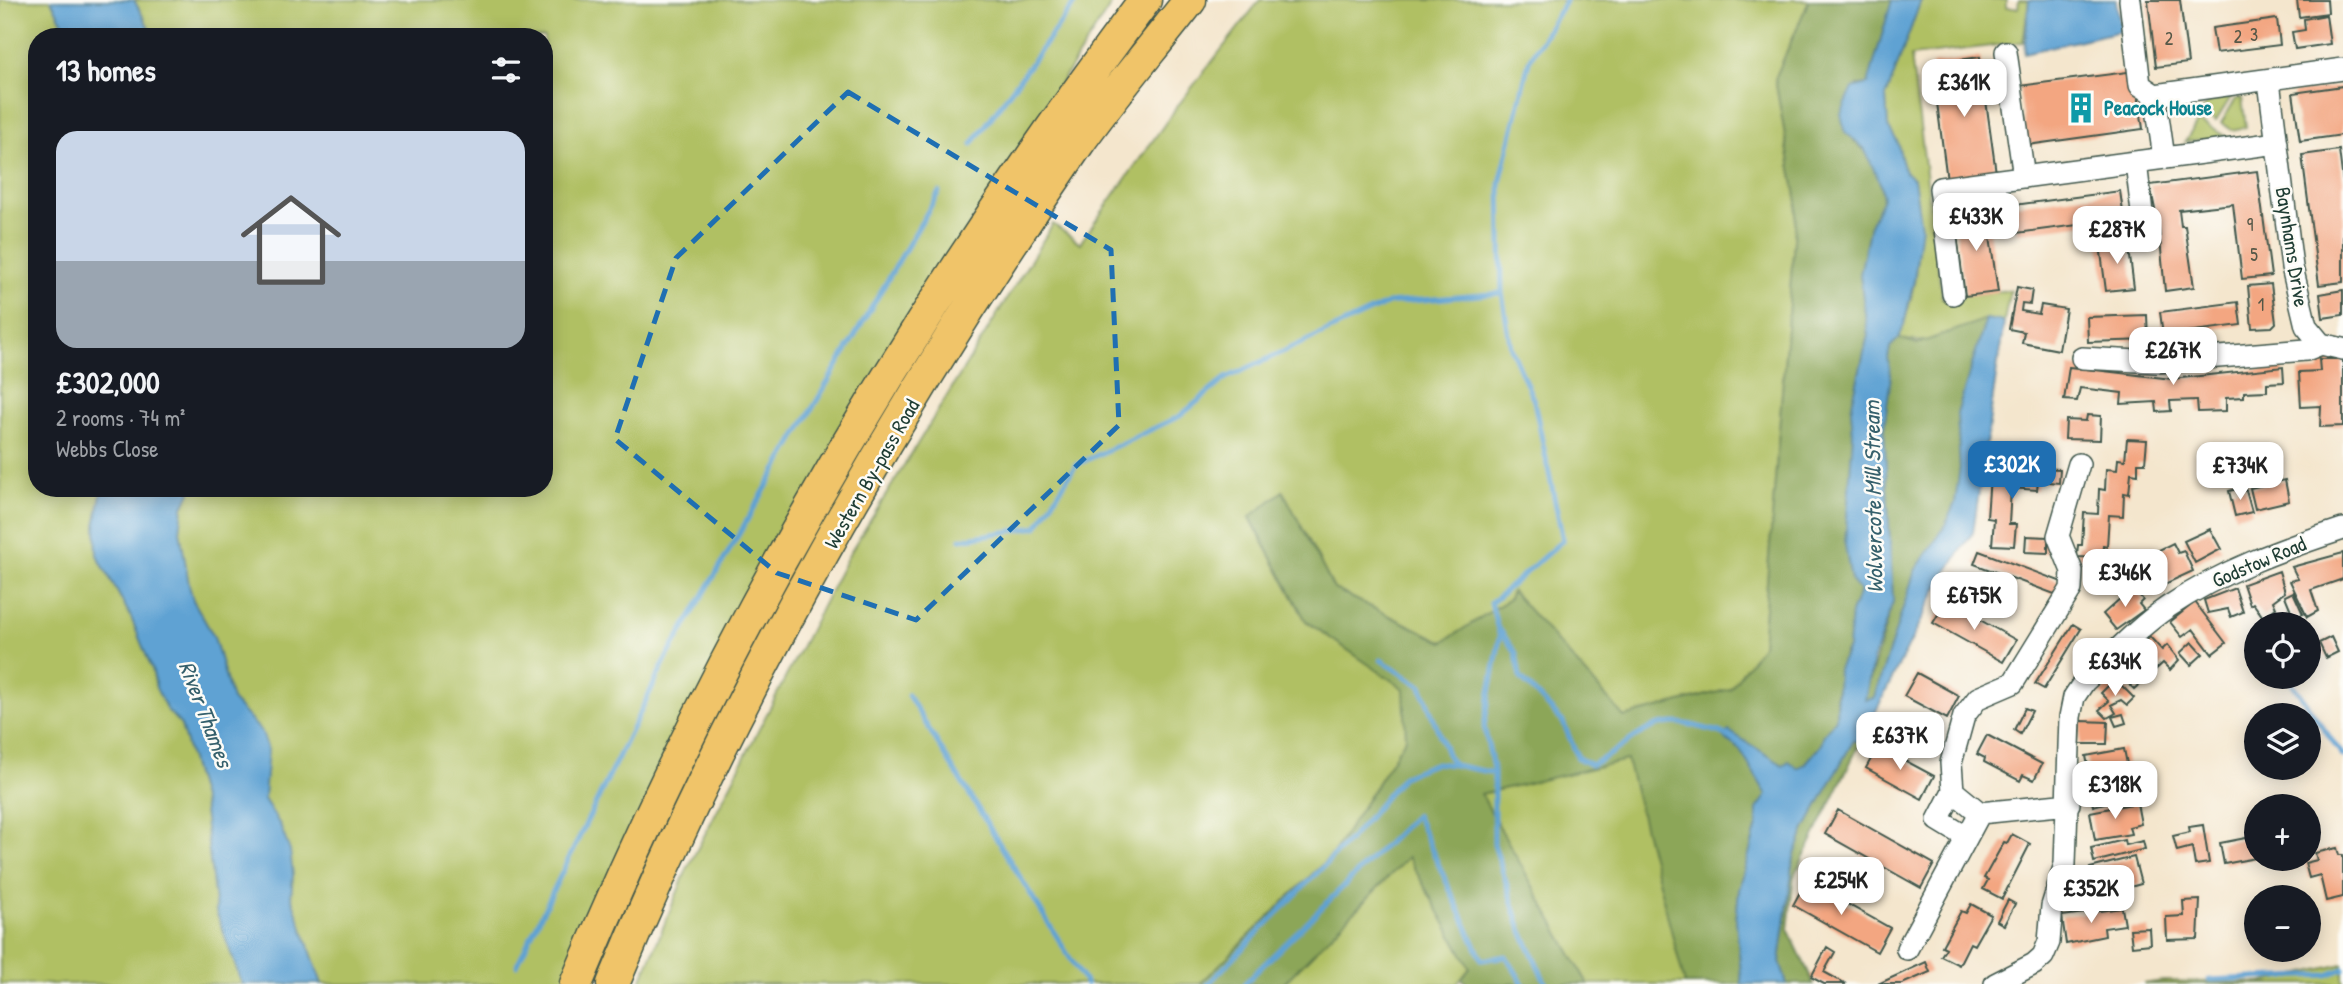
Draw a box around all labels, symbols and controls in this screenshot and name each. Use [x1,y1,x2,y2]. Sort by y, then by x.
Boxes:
house number: 3 [2250,22,2258,47]
house number: 2 [2234,24,2243,49]
house number: 2 [2165,26,2174,51]
text: 13 homes [56,50,156,90]
icon: filters [487,51,525,89]
pin: £361K [1915,60,2013,119]
text: £361K [1938,66,1990,97]
building icon: Peacock House [2064,91,2098,125]
place label: Peacock House [2104,93,2213,122]
icon: home [228,177,354,303]
street label: Baynhams Drive [2269,185,2316,309]
pin: £433K [1927,194,2025,253]
text: £433K [1949,200,2003,231]
pin: £287K [2068,206,2166,266]
house number: 9 [2247,212,2254,237]
text: £287K [2089,213,2145,244]
house number: 5 [2250,242,2258,267]
house number: 1 [2258,292,2264,317]
pin: £267K [2124,328,2222,387]
text: £267K [2145,334,2201,365]
text: £302,000 [56,362,160,402]
street label: Western By-pass Road [817,394,926,554]
water label: Wolvercote Mill Stream [1855,399,1890,594]
text: 2 rooms · 74 m² [56,402,185,433]
text: Webbs Close [56,433,158,464]
pin: £302K [1963,442,2061,501]
pin: £734K [2191,442,2289,502]
text: £302K [1984,448,2040,479]
text: £734K [2213,449,2268,480]
street label: Godstow Road [2207,529,2310,594]
pin: £346K [2076,550,2174,609]
text: £346K [2099,556,2151,587]
pin: £675K [1925,572,2023,632]
text: £675K [1947,579,2001,610]
map controls [2244,612,2321,962]
button: locate [2244,612,2321,689]
pin: £634K [2066,638,2164,698]
text: £634K [2089,645,2141,676]
water label: River Thames [172,656,242,773]
button: layers [2244,703,2321,780]
pin: £637K [1851,712,1949,772]
text: £637K [1872,719,1928,750]
pin: £318K [2066,762,2164,821]
text: £318K [2088,768,2142,799]
button: + [2244,794,2321,871]
pin: £254K [1792,858,1890,917]
text: £254K [1814,864,1868,895]
pin: £352K [2042,866,2140,925]
text: £352K [2063,872,2119,903]
button: − [2244,885,2321,962]

